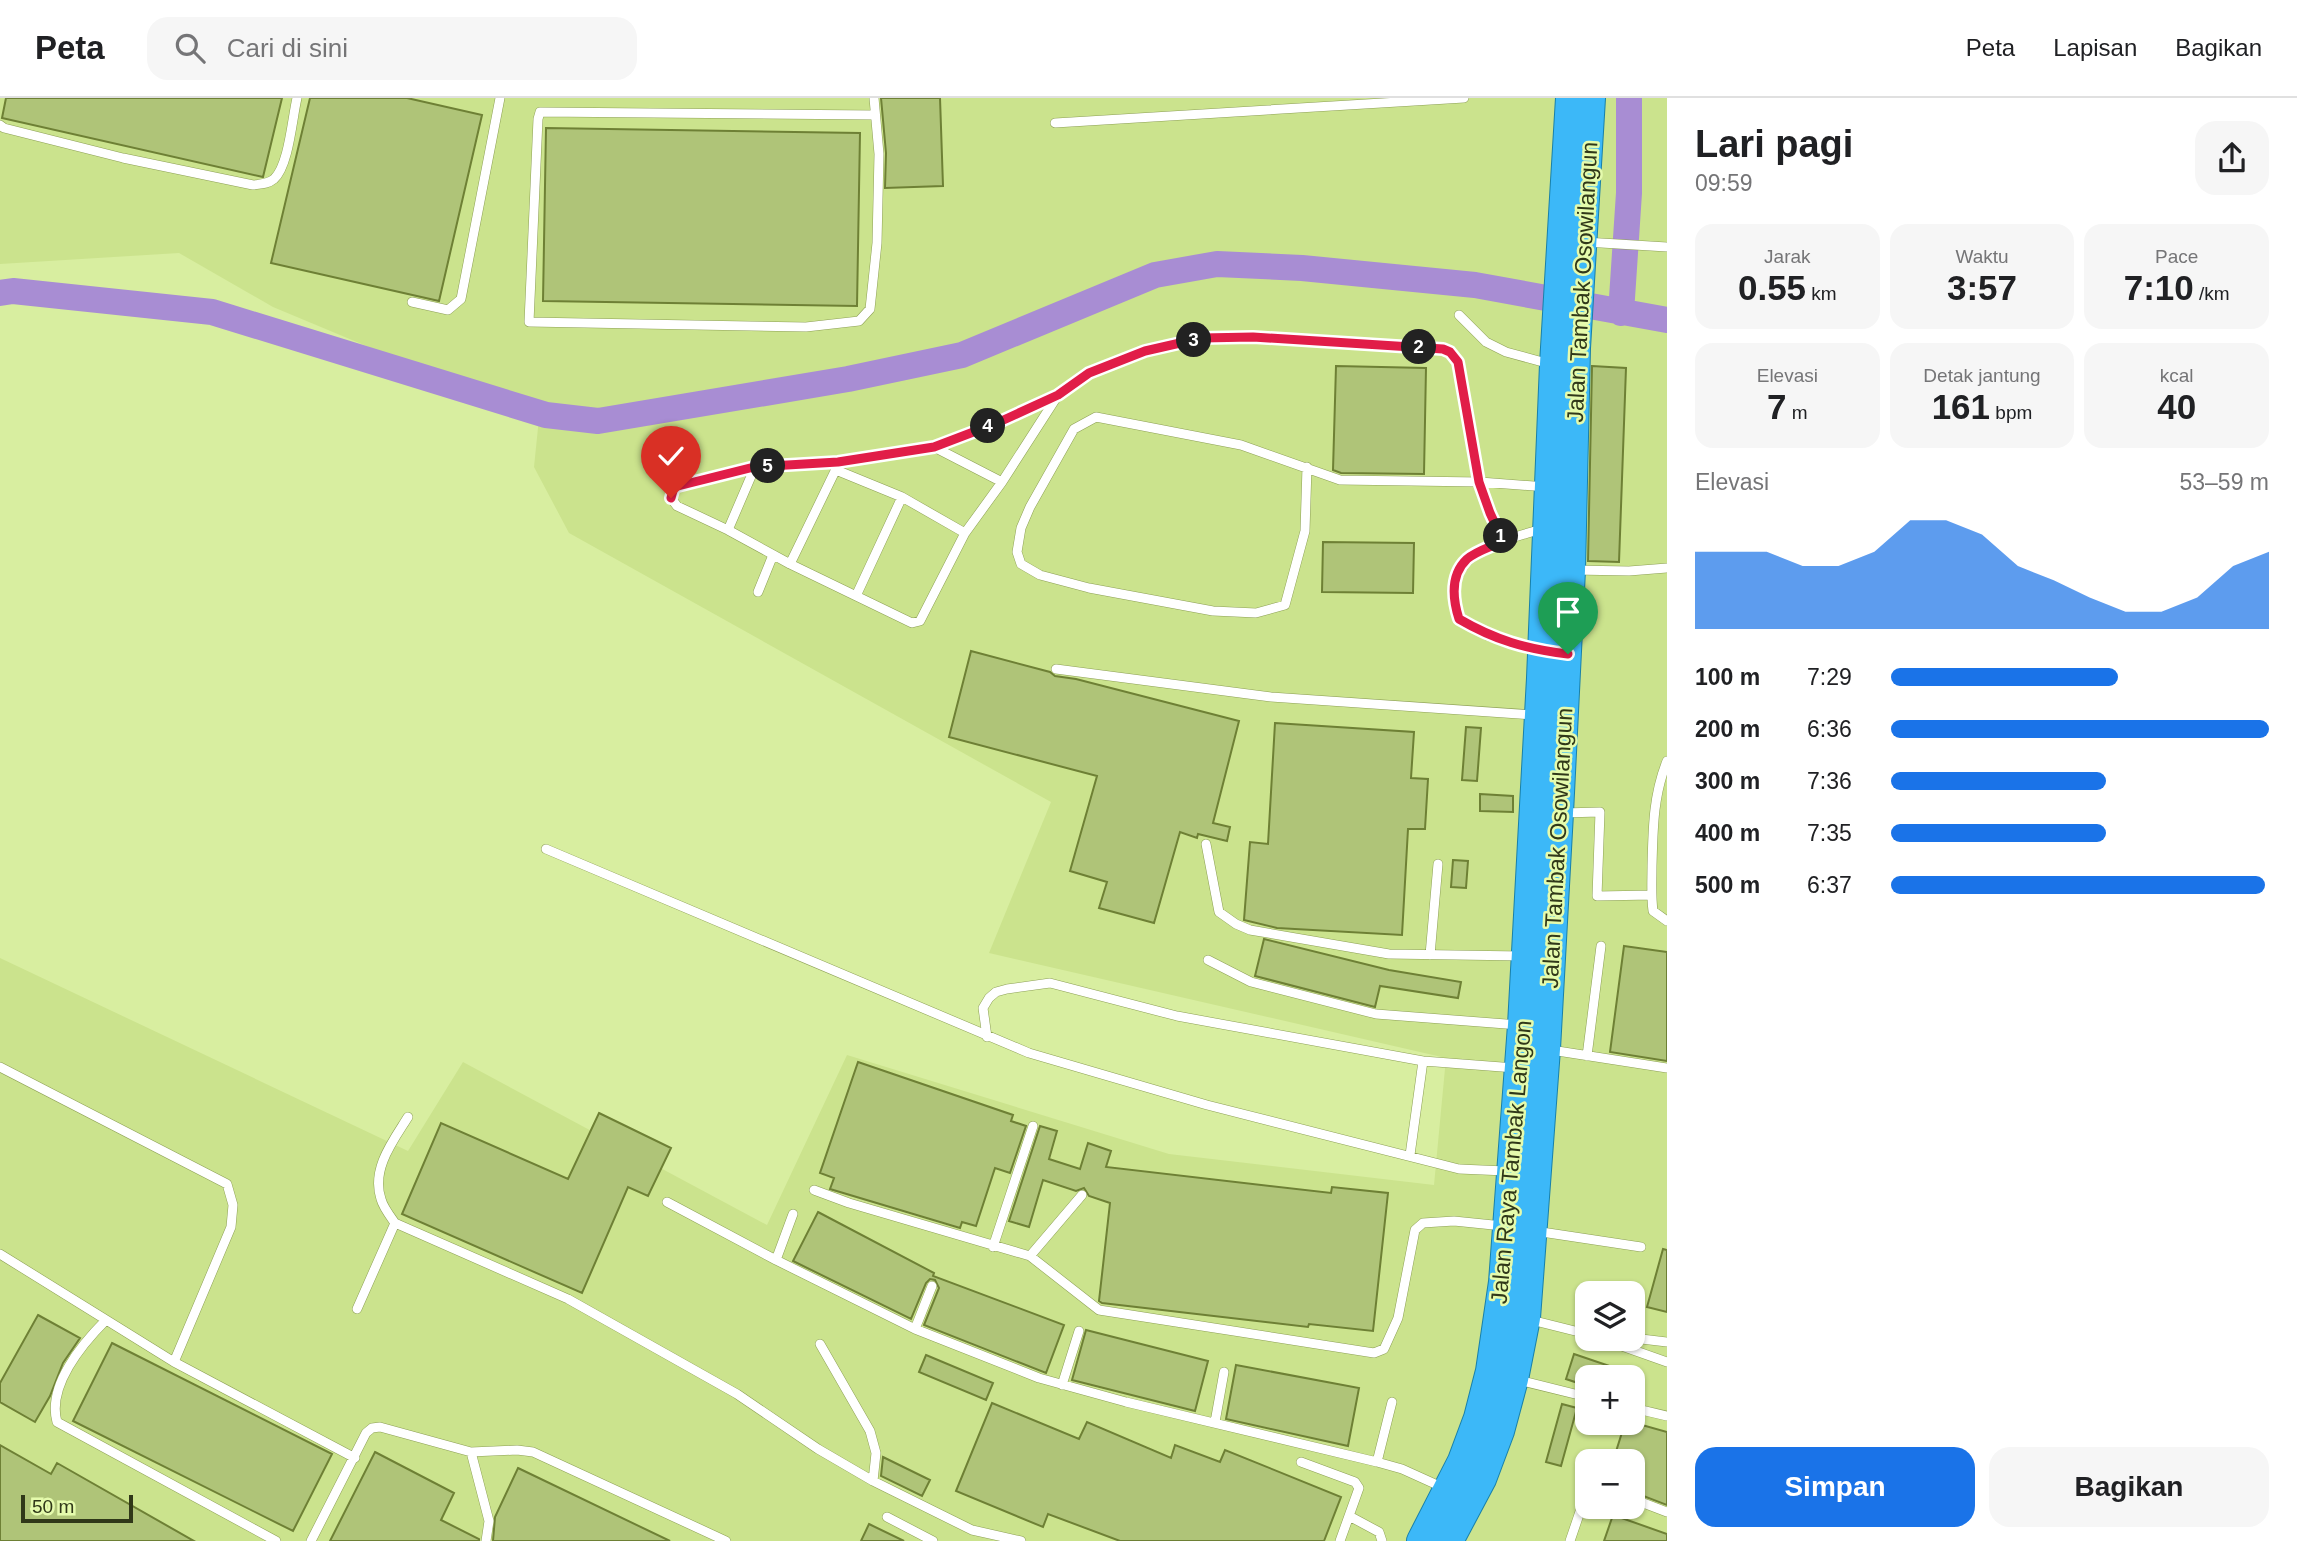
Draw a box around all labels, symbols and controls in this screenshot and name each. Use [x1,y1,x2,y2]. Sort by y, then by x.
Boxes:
search box [147,17,637,80]
text: Peta [35,29,105,66]
icon: search [171,29,209,67]
text: Cari di sini [227,33,348,63]
text: Peta [1966,34,2015,61]
text: Lapisan [2053,34,2137,61]
text: Bagikan [2175,34,2262,61]
button: share [2195,121,2269,195]
text: Lari pagi [1695,123,1853,165]
street label: Jalan Tambak Osowilangun [1562,141,1602,423]
text: 09:59 [1695,170,1753,196]
text: Jarak [1764,246,1811,267]
text: Waktu [1955,246,2009,267]
text: Pace [2155,246,2198,267]
text: 0.55 [1738,268,1806,307]
text: 3:57 [1947,268,2017,307]
text: 7:10 [2124,268,2194,307]
text: km [1806,283,1837,304]
text: /km [2194,283,2230,304]
pin: 3 [1176,322,1212,358]
text: 3 [1188,329,1199,350]
pin: 2 [1402,330,1436,364]
text: 2 [1413,336,1424,357]
text: Elevasi [1757,365,1818,386]
text: Detak jantung [1923,365,2041,386]
text: kcal [2160,365,2194,386]
text: 7 [1767,387,1787,426]
text: 161 [1932,387,1990,426]
text: 40 [2157,387,2196,426]
text: m [1787,402,1808,423]
text: bpm [1990,402,2032,423]
pin: 4 [970,408,1006,444]
text: 4 [982,415,993,436]
pin [641,426,701,498]
icon: check [652,437,690,475]
pin: 5 [750,448,786,484]
text: 5 [762,455,773,476]
text: Elevasi [1695,469,1769,495]
text: 53–59 m [2179,469,2269,495]
pin: 1 [1484,518,1518,554]
text: 1 [1495,525,1506,546]
pin [1538,582,1598,654]
icon: arrive [1549,593,1587,631]
text: 100 m [1695,664,1760,690]
text: 7:29 [1807,664,1852,690]
street label: Jalan Tambak Osowilangun [1537,707,1577,989]
text: 200 m [1695,716,1760,742]
text: 6:36 [1807,716,1852,742]
text: 300 m [1695,768,1760,794]
text: 7:36 [1807,768,1852,794]
text: 400 m [1695,820,1760,846]
text: 7:35 [1807,820,1852,846]
text: 500 m [1695,872,1760,898]
text: 6:37 [1807,872,1852,898]
street label: Jalan Raya Tambak Langon [1486,1019,1536,1305]
map controls [1575,1281,1645,1519]
button: layers [1575,1281,1645,1351]
button: + [1575,1365,1645,1435]
button: Simpan [1695,1447,1975,1527]
button: Bagikan [1989,1447,2269,1527]
button: − [1575,1449,1645,1519]
scale bar [21,1492,133,1524]
text: 50 m [32,1496,74,1517]

